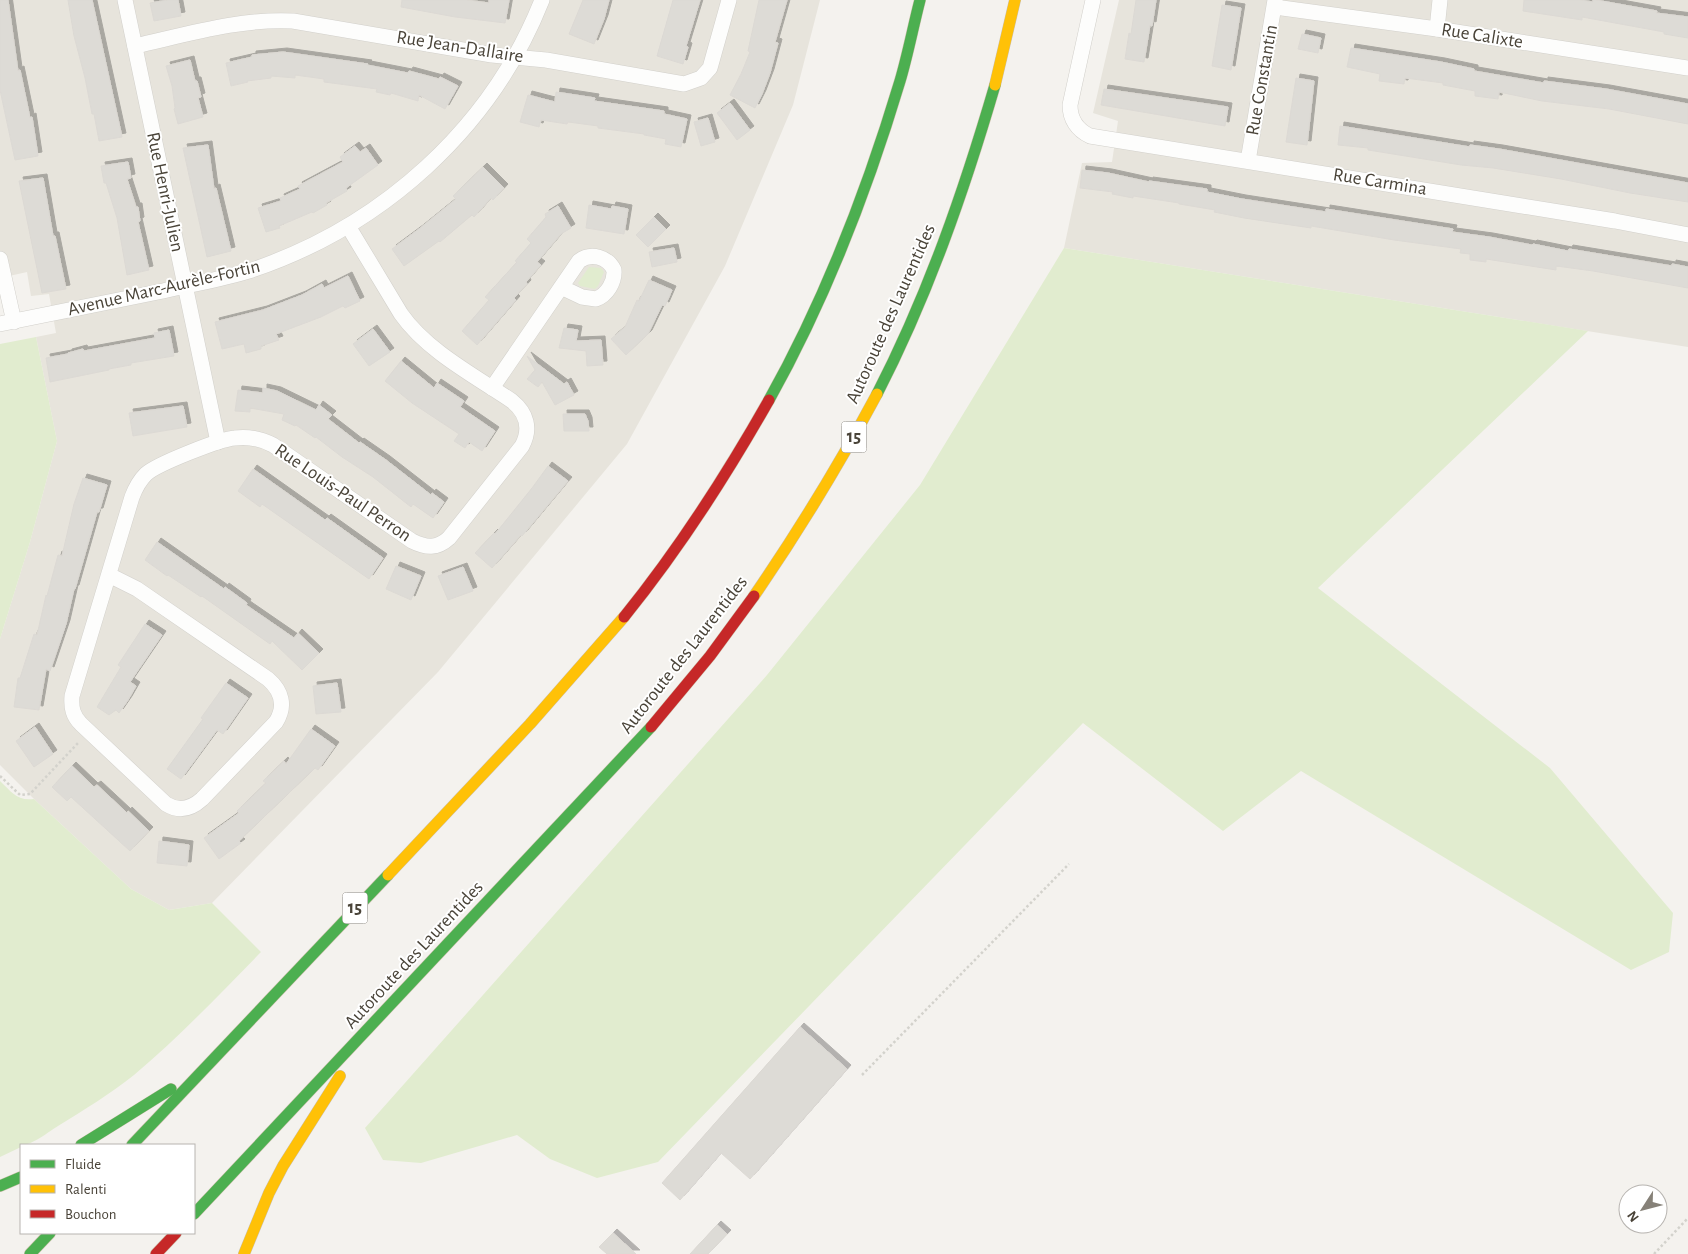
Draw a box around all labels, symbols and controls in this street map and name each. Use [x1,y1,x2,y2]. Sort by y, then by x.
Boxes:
street label: Rue Calixte [1440,20,1524,52]
street label: Rue Constantin [1243,23,1281,137]
street label: Rue Jean-Dallaire [395,28,525,66]
street label: Rue Henri-Julien [143,130,187,254]
street label: Rue Carmina [1332,165,1428,199]
street label: Autoroute des Laurentides [843,222,939,406]
street label: Avenue Marc-Aurèle-Fortin [66,257,262,319]
road number: 15 [842,422,866,452]
street label: Rue Louis-Paul Perron [271,440,415,546]
street label: Autoroute des Laurentides [617,573,751,737]
street label: Autoroute des Laurentides [341,878,487,1032]
road number: 15 [342,892,368,924]
legend [20,1144,195,1234]
text: Fluide [65,1157,101,1172]
text: Ralenti [65,1182,107,1197]
north arrow [1618,1184,1668,1234]
text: Bouchon [65,1207,116,1222]
text: N [1625,1208,1642,1224]

